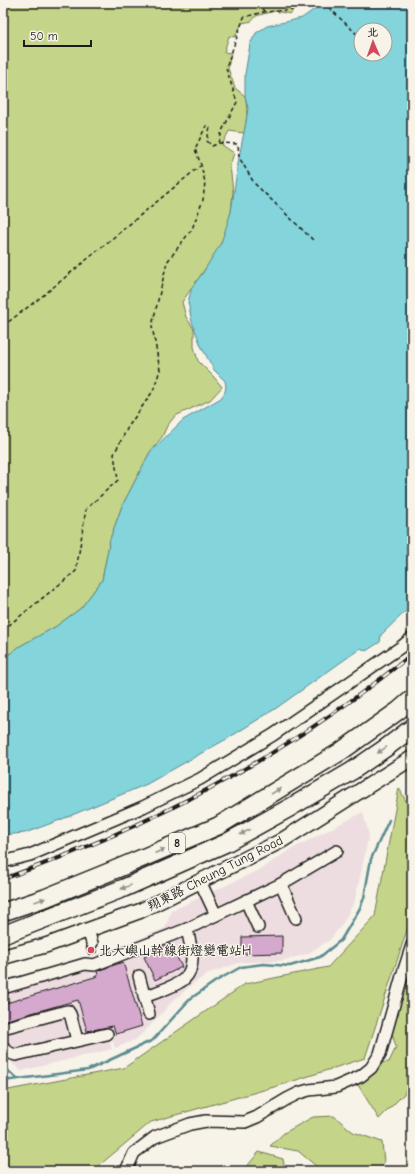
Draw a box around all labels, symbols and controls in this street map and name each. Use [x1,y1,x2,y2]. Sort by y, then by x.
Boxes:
scale bar [24,22,91,48]
north arrow [353,22,393,62]
text: 北 [367,26,378,39]
text: 50 m [30,29,58,43]
one-way arrow [377,746,388,754]
one-way arrow [270,788,282,795]
one-way arrow [239,829,251,836]
street label: 翔東路 Cheung Tung Road [145,832,285,914]
road number: 8 [169,833,185,853]
one-way arrow [155,847,167,853]
one-way arrow [121,884,132,890]
one-way arrow [34,897,46,903]
place label: 北大嶼山幹線街燈變電站H [99,943,251,958]
marker: 北大嶼山幹線街燈變電站H [86,945,96,955]

